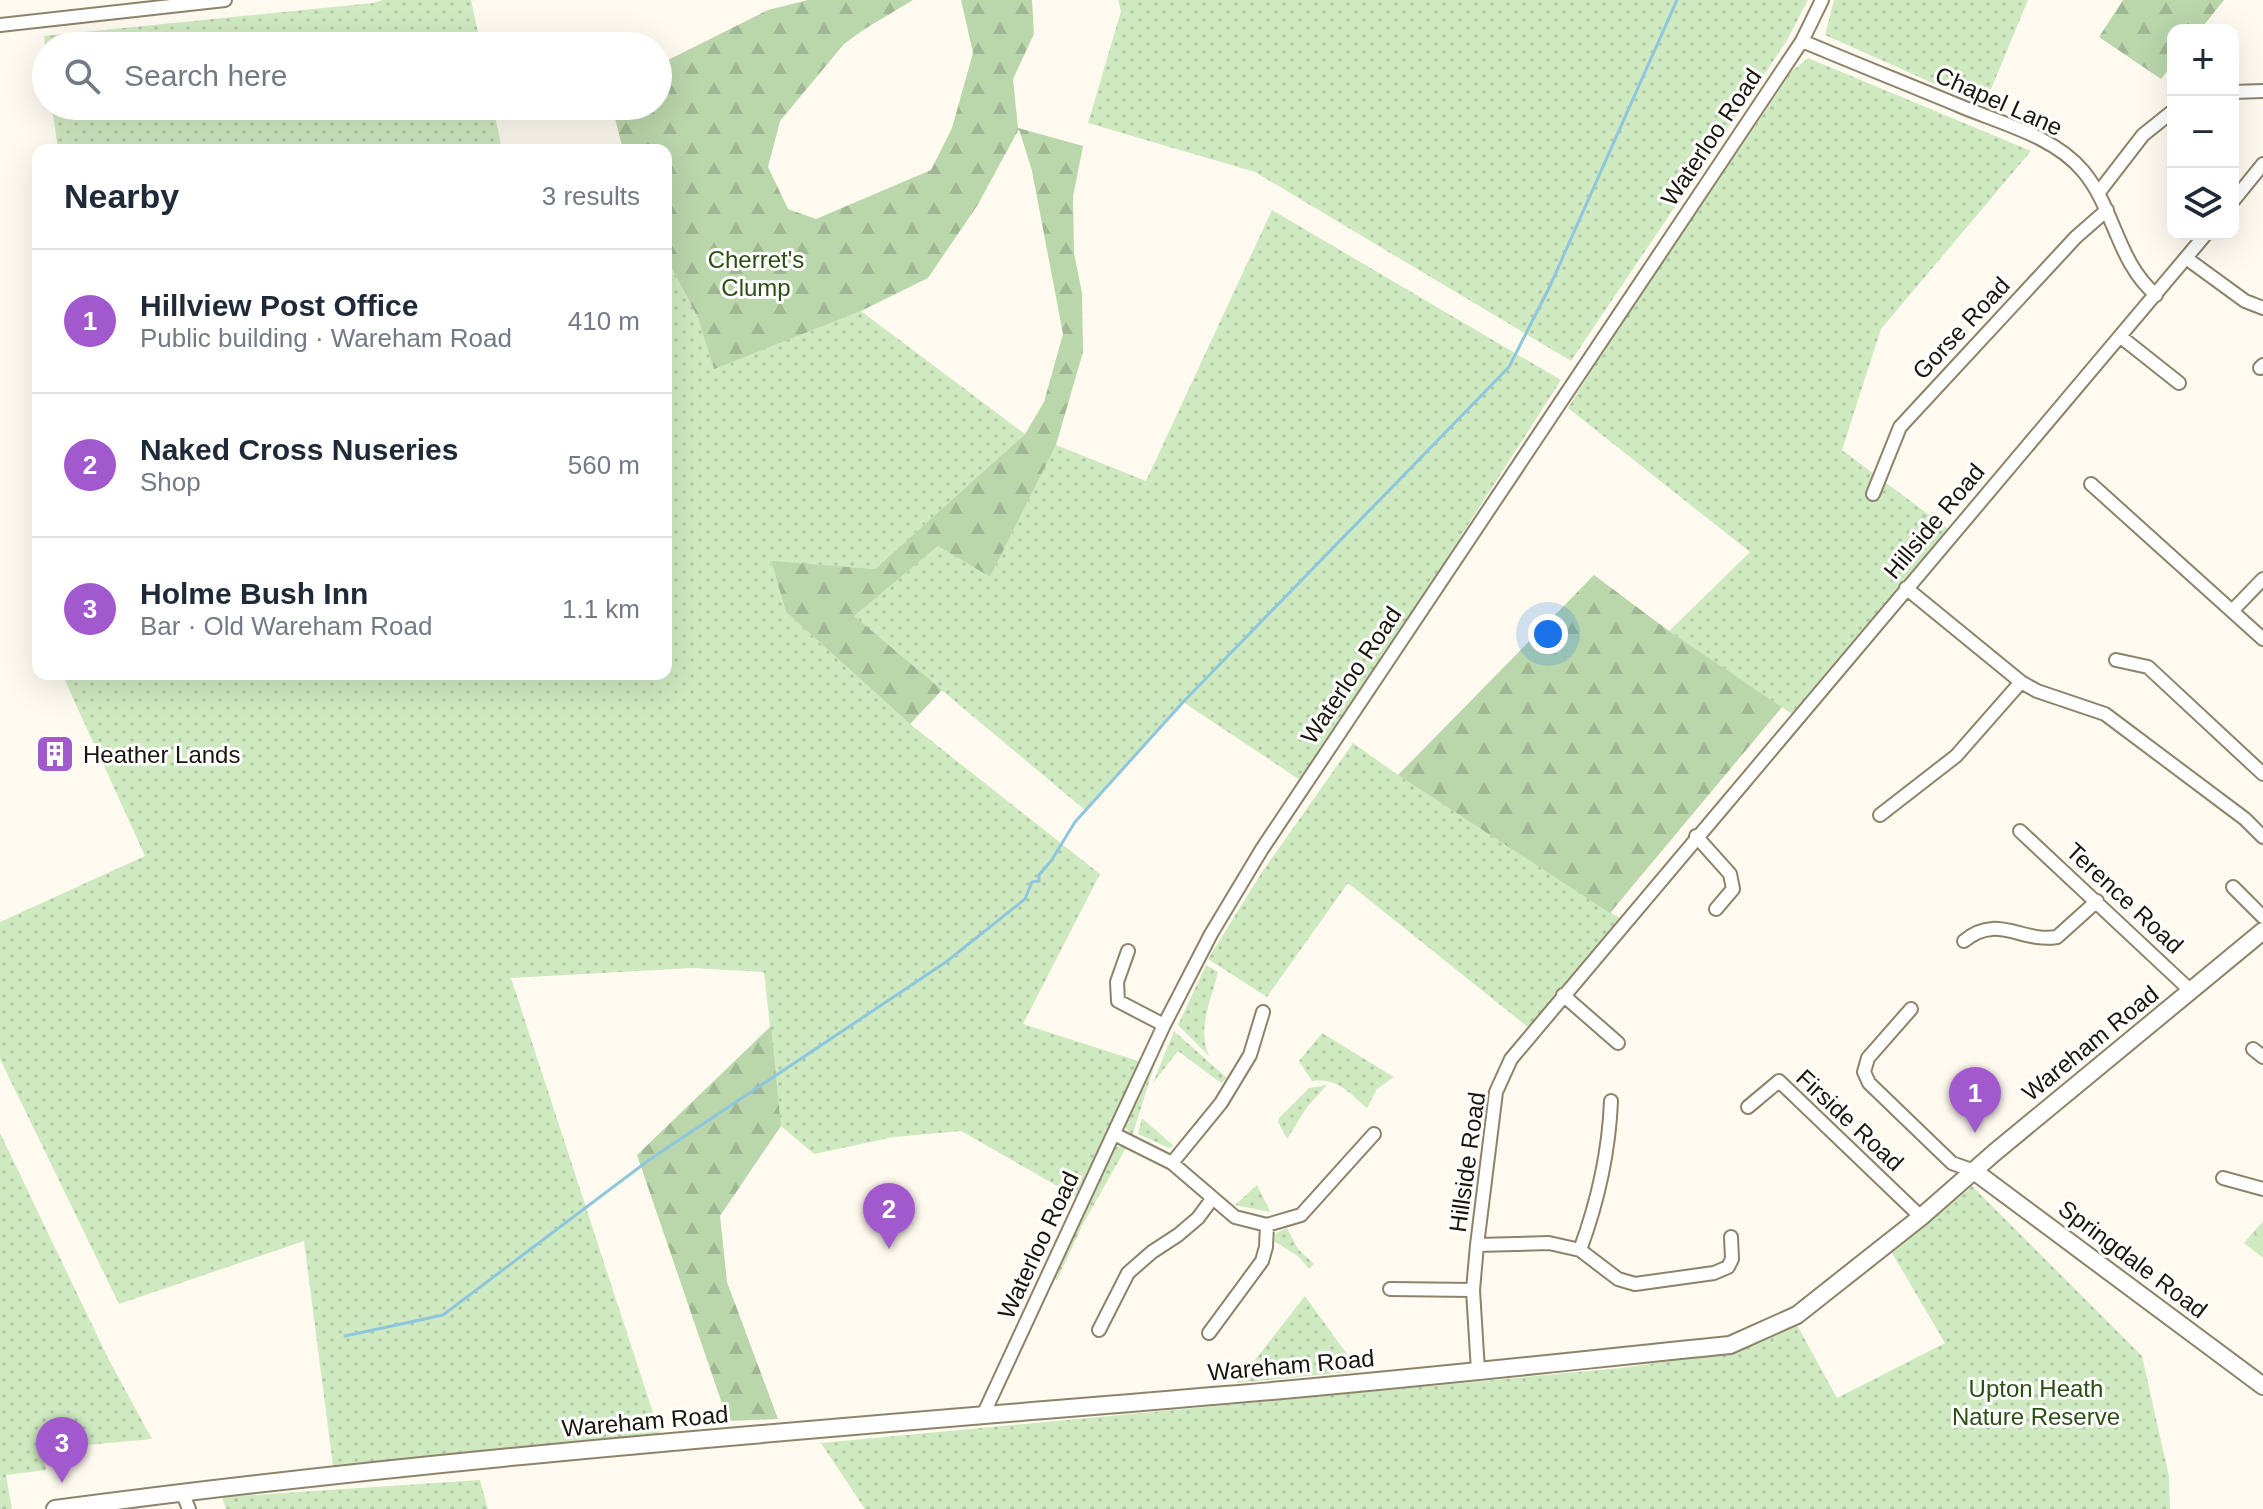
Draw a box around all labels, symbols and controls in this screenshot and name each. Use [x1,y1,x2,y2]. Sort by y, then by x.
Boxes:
map controls [2167,24,2239,240]
button: + [2167,24,2239,96]
search box [32,32,672,120]
icon: search [60,54,104,98]
text: Search here [124,59,287,92]
street label: Chapel Lane [1931,61,2067,141]
street label: Waterloo Road [1655,63,1767,211]
button: − [2167,96,2239,168]
button: layers [2167,168,2239,240]
text: Nearby [64,177,179,215]
text: 3 results [542,181,640,211]
park label: Cherret's Clump [708,246,804,301]
street label: Gorse Road [1907,271,2015,385]
text: Hillview Post Office [140,289,418,322]
text: 1 [83,306,97,336]
text: 410 m [568,306,640,336]
text: Public building · Wareham Road [140,323,512,353]
text: Naked Cross Nuseries [140,433,459,466]
text: 2 [83,450,97,480]
text: 560 m [568,450,640,480]
street label: Hillside Road [1878,458,1990,584]
text: Shop [140,467,201,497]
text: Holme Bush Inn [140,577,368,610]
text: 3 [83,594,97,624]
text: 1.1 km [562,594,640,624]
street label: Waterloo Road [1295,601,1407,749]
text: Bar · Old Wareham Road [140,611,432,641]
your location [1528,614,1568,654]
building icon: Heather Lands [34,733,76,775]
place label: Heather Lands [83,741,240,768]
street label: Terence Road [2061,837,2189,959]
street label: Wareham Road [2017,980,2163,1106]
street label: Firside Road [1791,1064,1909,1176]
pin: 1 [1949,1067,2001,1133]
street label: Hillside Road [1444,1090,1490,1234]
street label: Waterloo Road [992,1167,1084,1323]
pin: 2 [863,1183,915,1249]
street label: Springdale Road [2053,1194,2213,1324]
street label: Wareham Road [1207,1344,1375,1386]
park label: Upton Heath Nature Reserve [1952,1375,2120,1430]
street label: Wareham Road [561,1400,729,1442]
pin: 3 [36,1417,88,1483]

